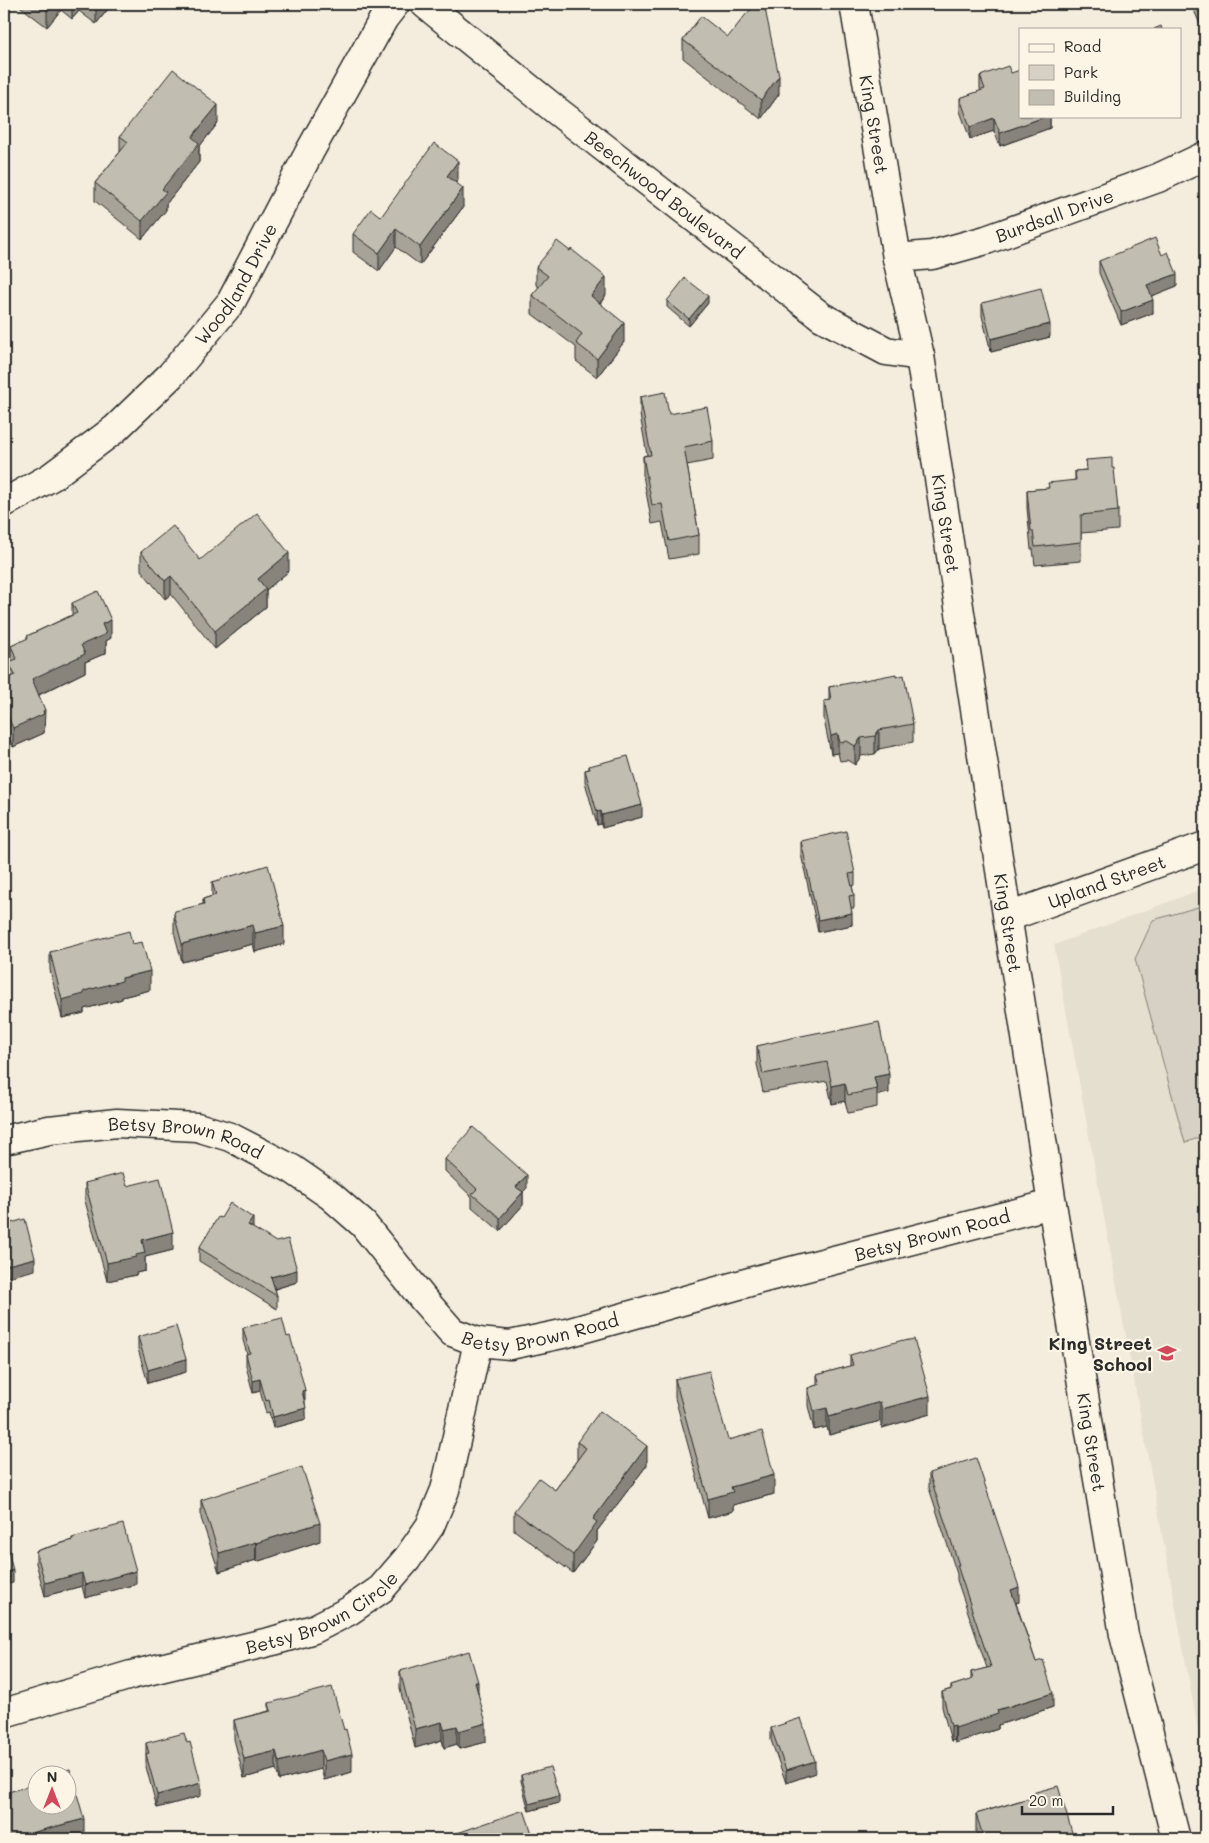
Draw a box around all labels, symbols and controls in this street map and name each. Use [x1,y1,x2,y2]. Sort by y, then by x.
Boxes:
legend [1019,28,1182,118]
text: Road [1064,36,1101,56]
text: Park [1064,62,1098,82]
street label: King Street [854,73,895,176]
text: Building [1064,86,1121,106]
street label: Beechwood Boulevard [580,125,749,264]
street label: Burdsall Drive [992,183,1117,248]
street label: Woodland Drive [189,219,282,349]
street label: King Street [927,472,966,575]
street label: Upland Street [1045,849,1169,914]
street label: King Street [989,872,1028,974]
street label: Betsy Brown Road [107,1111,267,1164]
street label: Betsy Brown Road [852,1203,1012,1266]
street label: Betsy Brown Road [458,1307,621,1357]
place label: King Street School [1048,1331,1152,1376]
school or university icon: King Street School [1156,1342,1178,1364]
street label: King Street [1072,1391,1112,1494]
street label: Betsy Brown Circle [243,1566,403,1659]
north arrow [28,1766,78,1816]
text: N [47,1767,57,1786]
scale bar [1022,1783,1113,1815]
text: 20 m [1029,1790,1063,1810]

